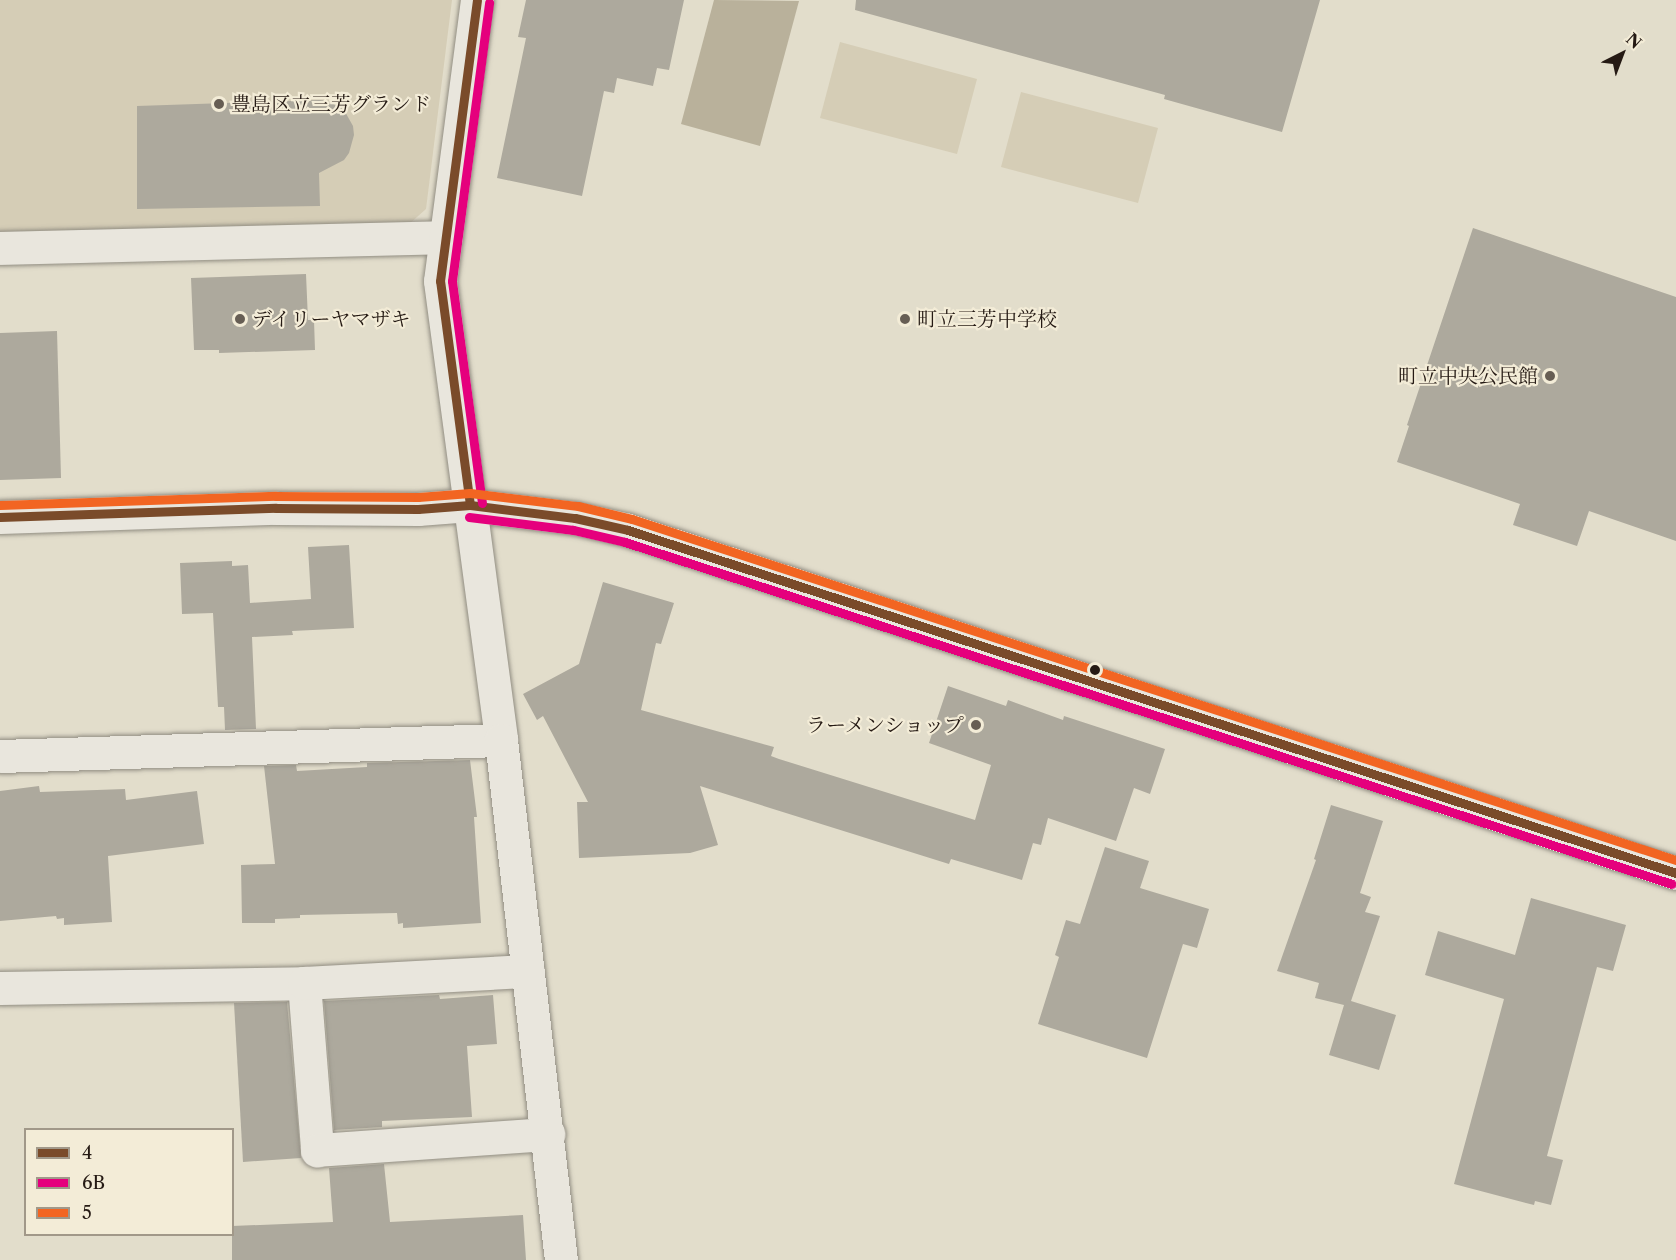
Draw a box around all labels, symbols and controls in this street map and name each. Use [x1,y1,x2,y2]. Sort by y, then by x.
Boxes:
north arrow [1592,24,1652,84]
text: N [1622,29,1646,53]
place label: 豊島区立三芳グランド [231,92,431,116]
marker: 豊島区立三芳グランド [212,97,226,111]
place label: デイリーヤマザキ [252,307,412,331]
place label: 町立三芳中学校 [917,307,1057,331]
marker: デイリーヤマザキ [233,312,247,326]
marker: 町立三芳中学校 [898,312,912,326]
place label: 町立中央公民館 [1398,364,1538,388]
marker: 町立中央公民館 [1543,369,1557,383]
unlabelled marker [1089,664,1101,676]
place label: ラーメンショップ [804,713,964,737]
marker: ラーメンショップ [969,718,983,732]
legend [24,1128,234,1236]
text: 4 [82,1142,92,1164]
text: 6B [82,1172,105,1194]
text: 5 [82,1202,92,1224]

